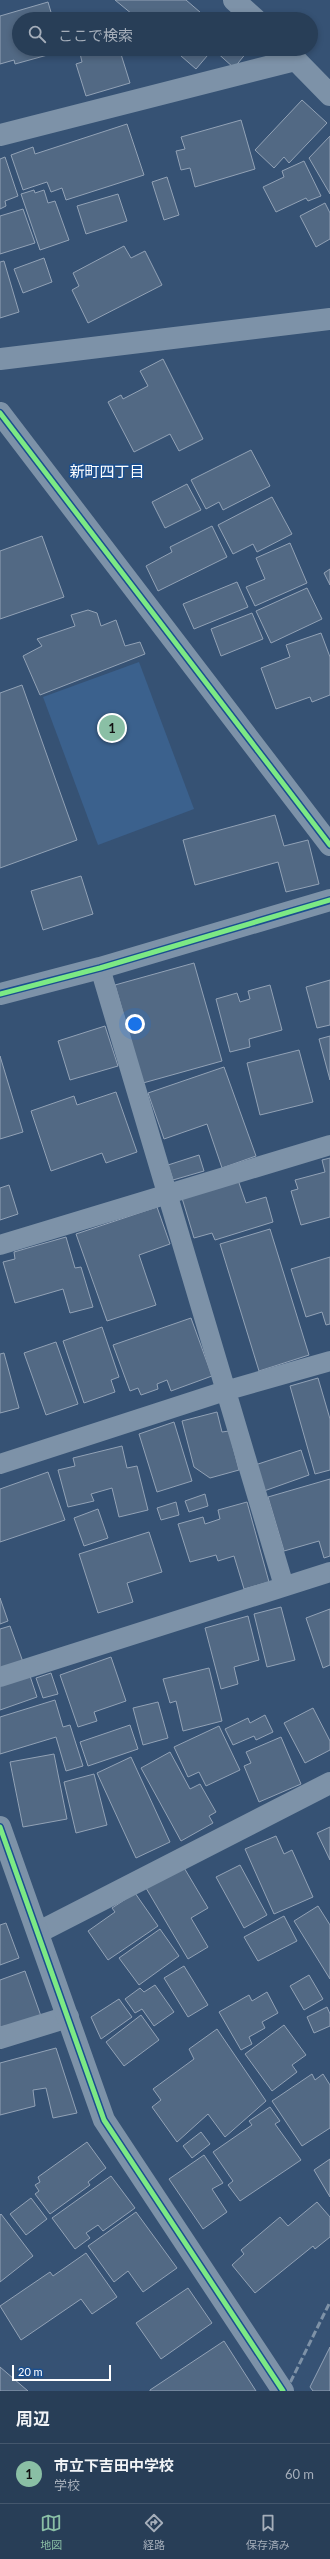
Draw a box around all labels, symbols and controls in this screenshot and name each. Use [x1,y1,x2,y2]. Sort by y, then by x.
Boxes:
search box [12,12,318,56]
icon: search [26,23,48,45]
text: ここで検索 [58,26,133,44]
district label: 新町四丁目 [69,462,145,480]
pin: 1 [99,713,125,743]
your location [125,1014,145,1034]
scale bar [12,2363,111,2382]
text: 20 m [18,2365,43,2378]
text: 周辺 [16,2408,50,2429]
text: 市立下吉田中学校 [54,2456,174,2474]
text: 1 [25,2466,33,2482]
text: 60 m [285,2466,314,2482]
text: 学校 [54,2477,80,2493]
tab: 地図 [40,2512,62,2552]
tab: 経路 [143,2512,165,2552]
tab: 保存済み [246,2512,290,2552]

